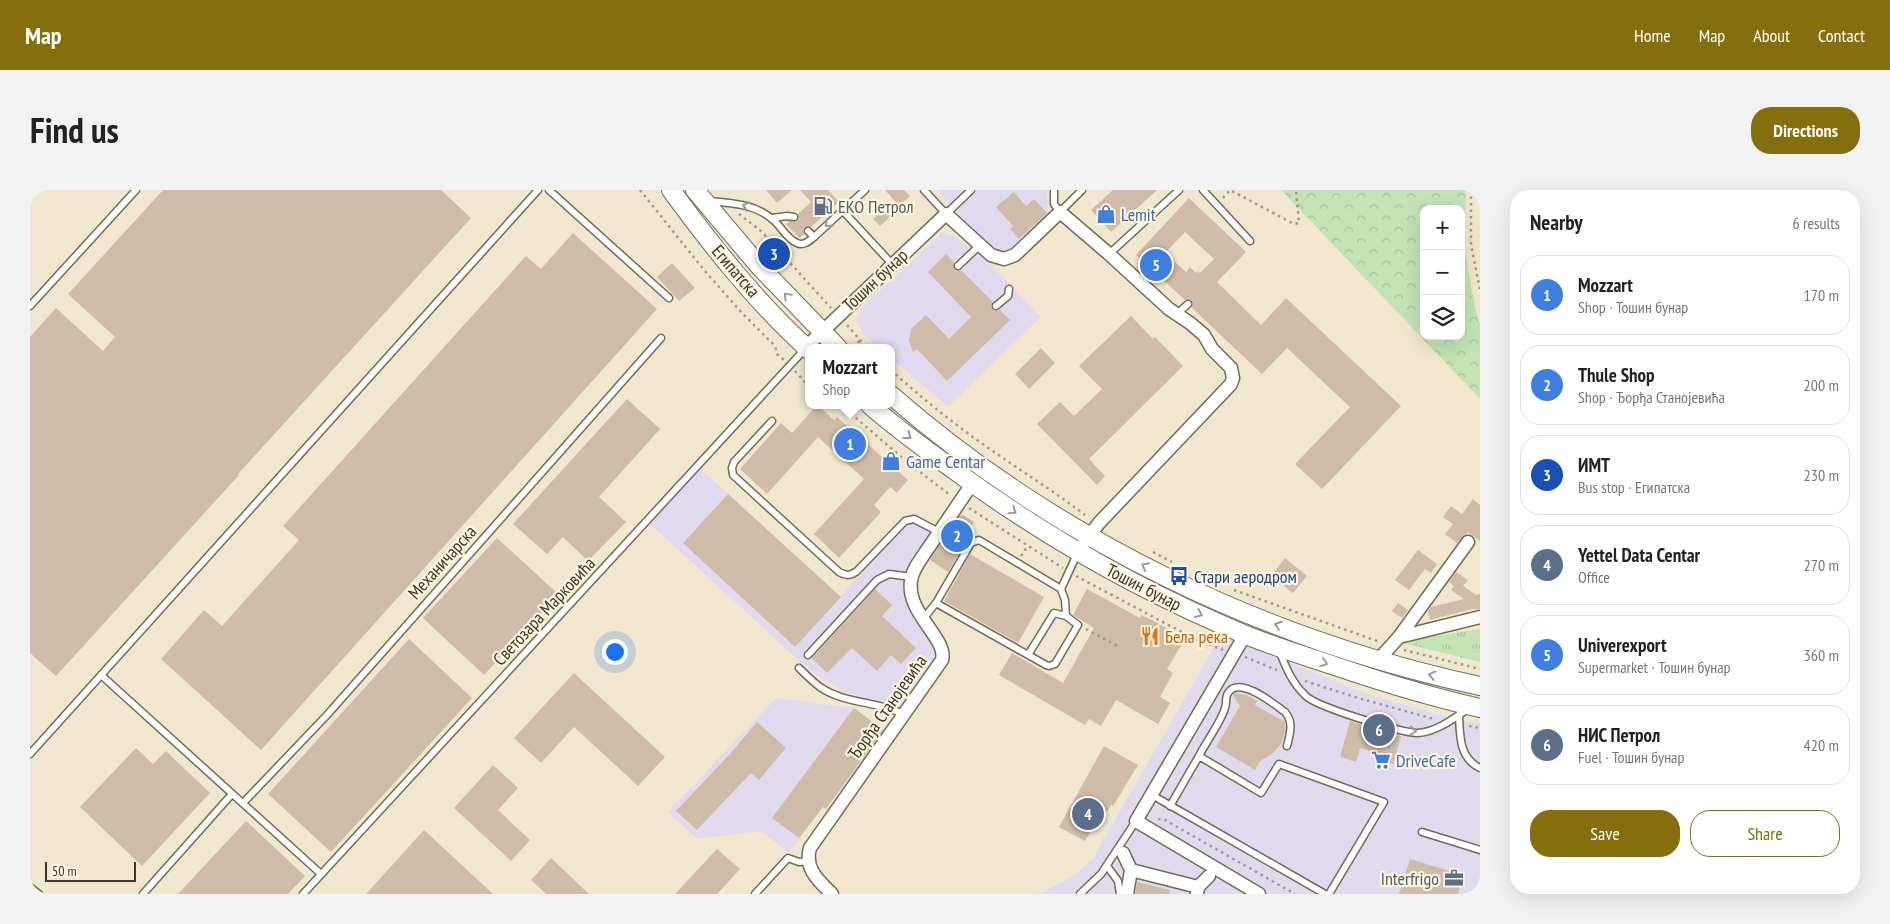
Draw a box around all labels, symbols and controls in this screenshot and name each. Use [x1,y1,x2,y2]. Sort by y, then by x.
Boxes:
text: Map [25,20,62,51]
text: Home [1634,24,1671,47]
text: Map [1699,24,1725,47]
text: About [1753,24,1790,47]
text: Contact [1818,24,1865,47]
text: Find us [30,107,119,153]
button: Directions [1751,107,1860,154]
fuel station icon: ЕКО Петрол [812,195,834,217]
place label: ЕКО Петрол [838,195,914,218]
one-way arrow [742,202,750,212]
shop icon: Lemit [1095,203,1117,225]
place label: Lemit [1121,203,1156,226]
map controls [1420,205,1465,340]
button: + [1420,205,1465,250]
text: Nearby [1530,209,1583,236]
text: 6 results [1793,213,1840,233]
one-way arrow [825,218,834,227]
pin: 3 [758,235,790,273]
street label: Египатска [707,240,765,302]
street label: Тошин бунар [837,244,913,316]
pin: 5 [1140,246,1172,284]
button: − [1420,250,1465,295]
text: Mozzart [1578,273,1633,297]
text: 1 [1543,285,1551,305]
text: 170 m [1804,285,1839,305]
one-way arrow [784,293,793,302]
button: layers [1420,295,1465,340]
text: Shop · Тошин бунар [1578,297,1688,317]
popup [805,344,895,409]
text: Mozzart [823,355,877,379]
text: Thule Shop [1578,363,1654,387]
text: 2 [1543,375,1551,395]
text: 200 m [1804,375,1839,395]
text: Shop [823,379,850,399]
text: Shop · Ђорђа Станојевића [1578,387,1725,407]
pin: 1 [834,425,866,463]
one-way arrow [902,430,912,439]
shop icon: Game Centar [880,450,902,472]
place label: Game Centar [906,450,985,473]
text: ИМТ [1578,453,1610,477]
text: 3 [1543,465,1551,485]
text: 230 m [1804,465,1839,485]
text: Bus stop · Египатска [1578,477,1690,497]
one-way arrow [1007,505,1017,514]
pin: 2 [941,517,973,555]
street label: Механичарска [403,520,481,604]
text: Yettel Data Centar [1578,543,1700,567]
street label: Светозара Марковића [488,552,600,670]
text: 4 [1543,555,1551,575]
text: 270 m [1804,555,1839,575]
street label: Тошин бунар [1103,558,1186,616]
one-way arrow [1141,562,1150,572]
bus stop icon: Стари аеродром [1168,565,1190,587]
place label: Стари аеродром [1194,565,1297,588]
text: Office [1578,567,1610,587]
one-way arrow [1194,608,1203,619]
one-way arrow [1274,621,1283,631]
restaurant icon: Бела река [1139,625,1161,647]
place label: Бела река [1165,625,1228,648]
text: Univerexport [1578,633,1666,657]
your location [602,639,628,665]
text: 5 [1543,645,1551,665]
text: 360 m [1804,645,1839,665]
street label: Ђорђа Станојевића [842,650,932,764]
one-way arrow [1319,657,1328,667]
text: Supermarket · Тошин бунар [1578,657,1731,677]
one-way arrow [1428,670,1437,681]
pin: 6 [1363,711,1395,749]
text: НИС Петрол [1578,723,1660,747]
one-way arrow [1410,725,1418,736]
text: 6 [1543,735,1551,755]
text: 420 m [1804,735,1839,755]
text: Fuel · Тошин бунар [1578,747,1684,767]
supermarket icon: DriveCafe [1370,749,1392,771]
place label: DriveCafe [1396,749,1456,772]
pin: 4 [1072,795,1104,833]
button: Save [1530,810,1680,857]
button: Share [1690,810,1840,857]
scale bar [45,859,136,882]
text: 50 m [52,862,77,880]
place label: Interfrigo [1381,867,1439,890]
office icon: Interfrigo [1443,867,1465,889]

